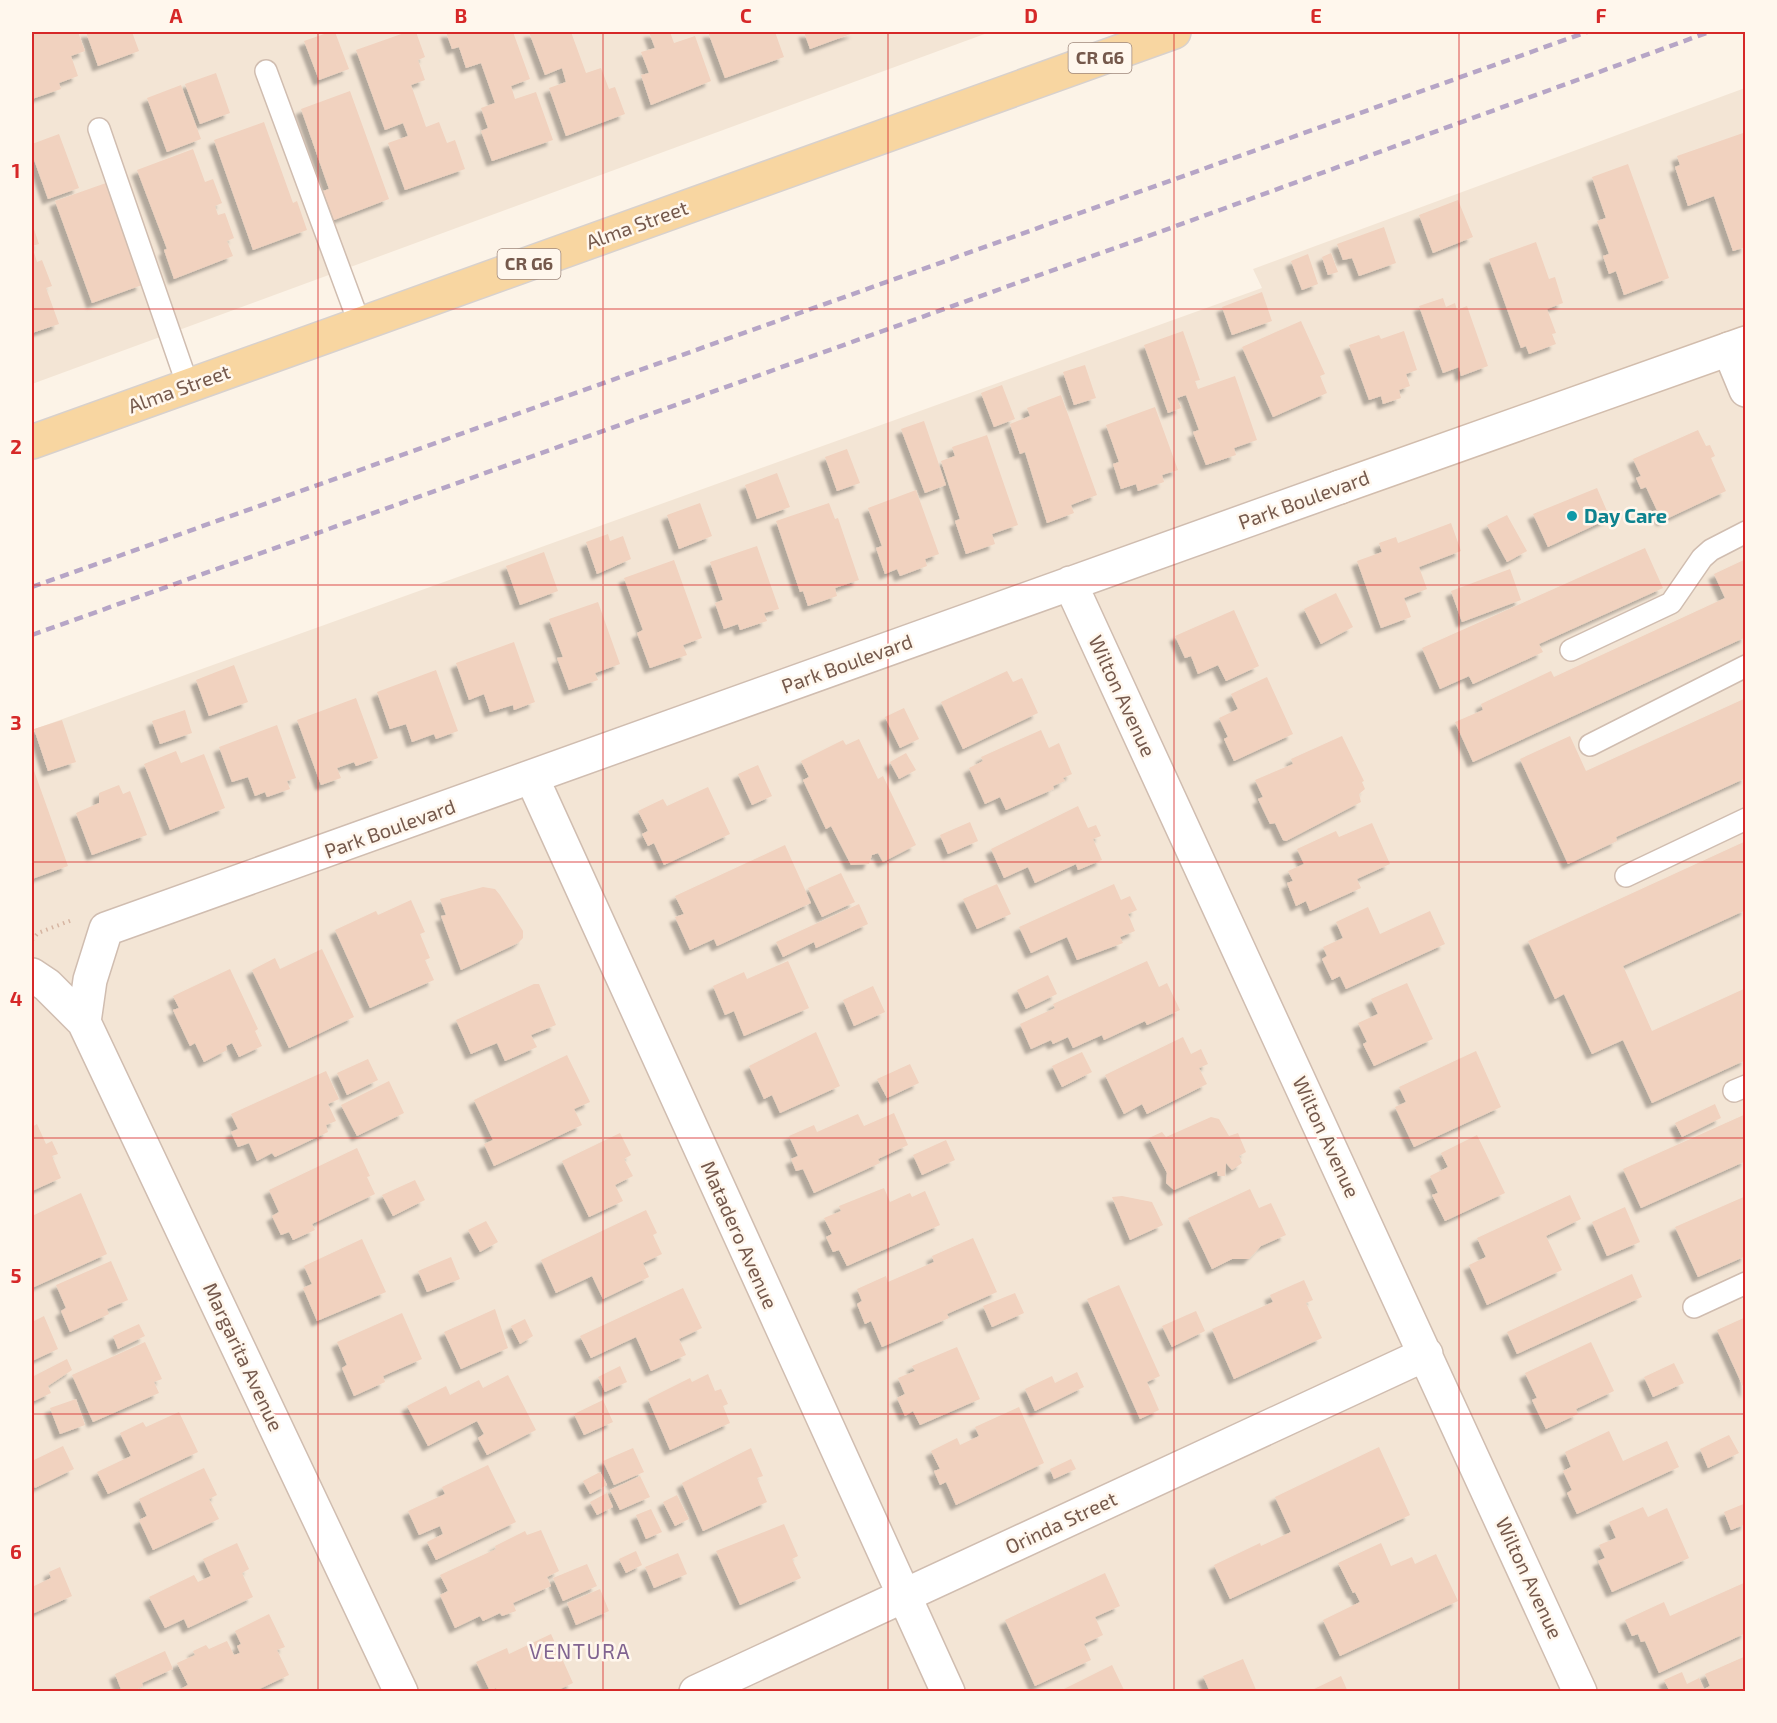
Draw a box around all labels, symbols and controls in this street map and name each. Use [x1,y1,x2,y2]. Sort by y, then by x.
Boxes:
text: A [169,3,183,27]
text: B [455,3,467,27]
text: C [740,3,752,27]
text: D [1024,3,1038,27]
text: E [1310,3,1322,27]
text: F [1595,3,1607,27]
road number: CR G6 [1068,43,1132,73]
text: 1 [12,158,20,182]
street label: Alma Street [582,194,691,254]
road number: CR G6 [498,249,560,279]
street label: Alma Street [124,358,233,418]
text: 2 [10,434,22,458]
street label: Park Boulevard [1235,464,1372,534]
place label: Day Care [1584,503,1667,528]
marker: Day Care [1565,509,1579,523]
street label: Park Boulevard [778,628,915,698]
street label: Wilton Avenue [1084,631,1162,760]
text: 3 [10,710,22,734]
street label: Park Boulevard [321,793,458,863]
text: 4 [10,986,23,1010]
street label: Wilton Avenue [1288,1072,1366,1201]
street label: Matadero Avenue [697,1157,783,1312]
text: 5 [10,1263,22,1287]
street label: Margarita Avenue [199,1279,289,1435]
street label: Orinda Street [1001,1486,1121,1558]
street label: Wilton Avenue [1491,1513,1569,1642]
text: 6 [10,1539,22,1563]
district label: VENTURA [529,1638,631,1663]

